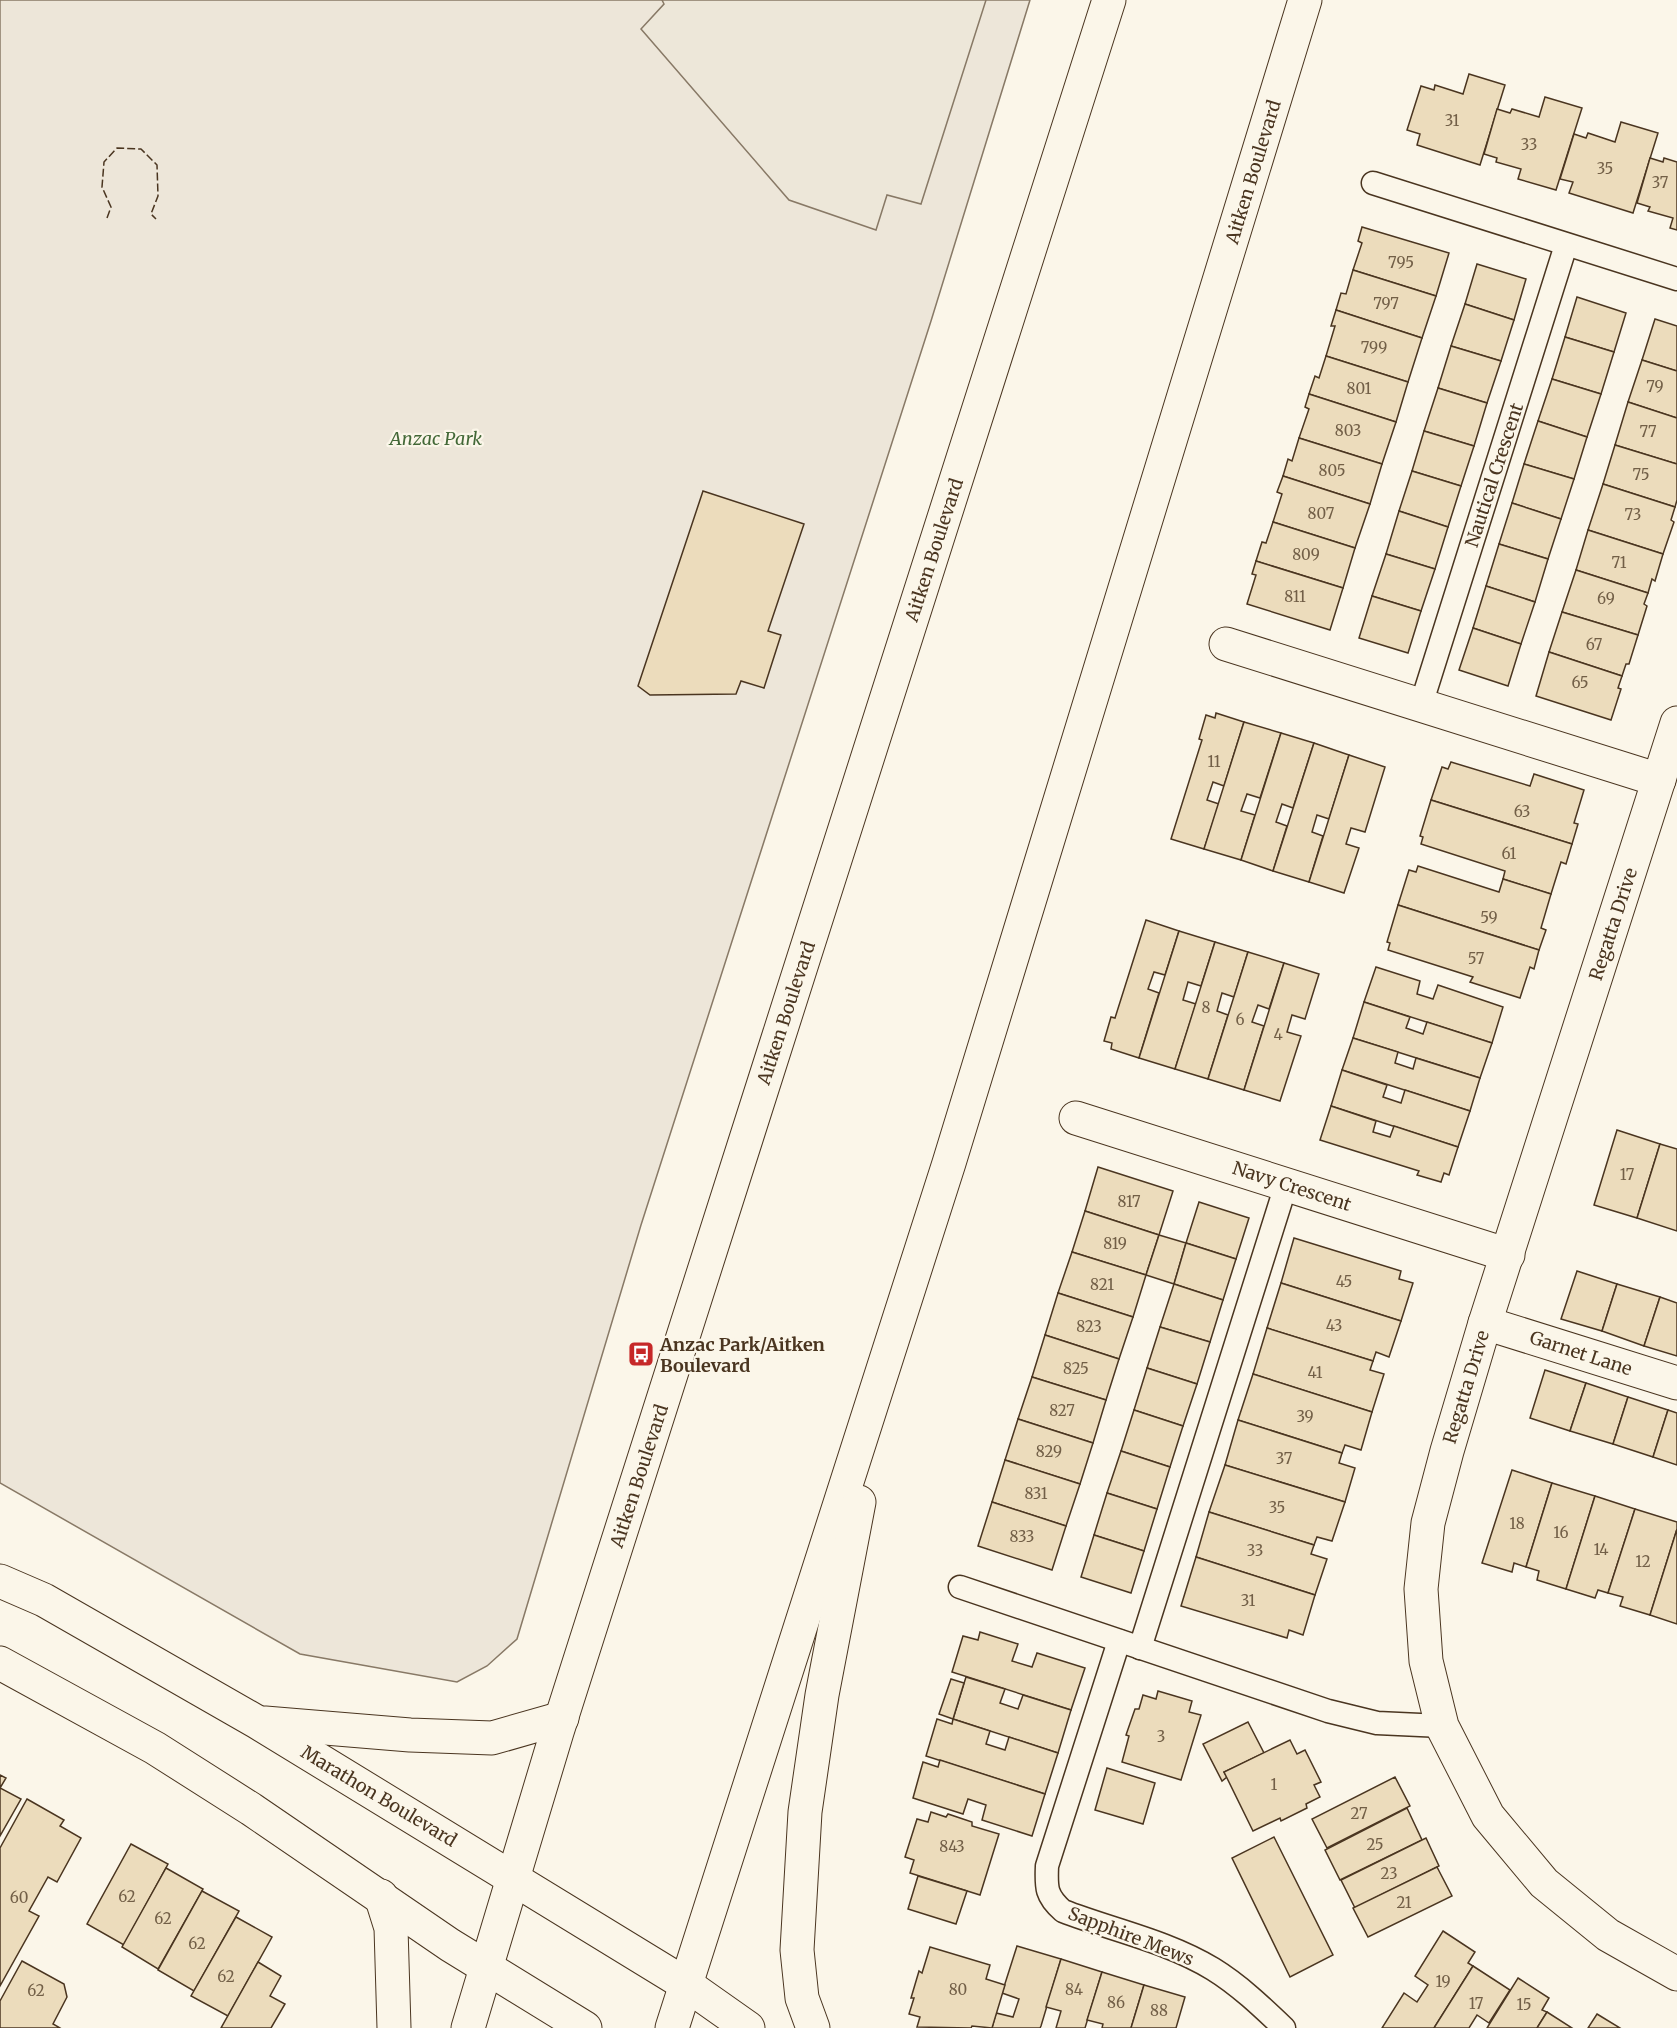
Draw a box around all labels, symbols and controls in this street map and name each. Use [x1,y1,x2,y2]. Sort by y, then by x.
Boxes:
street label: Aitken Boulevard [1220,97,1286,248]
house number: 31 [1445,111,1460,130]
house number: 33 [1521,135,1537,154]
house number: 35 [1597,159,1613,178]
house number: 37 [1652,173,1669,192]
house number: 795 [1388,253,1414,272]
house number: 797 [1373,294,1399,313]
house number: 799 [1361,338,1387,357]
house number: 79 [1646,377,1664,396]
house number: 801 [1347,379,1372,398]
street label: Nautical Crescent [1460,400,1528,550]
house number: 803 [1335,421,1361,440]
house number: 77 [1639,422,1657,441]
park label: Anzac Park [388,427,482,450]
house number: 805 [1319,461,1346,480]
house number: 75 [1633,465,1649,484]
street label: Aitken Boulevard [900,475,968,626]
house number: 807 [1308,504,1335,523]
house number: 73 [1625,505,1641,524]
house number: 809 [1292,545,1320,564]
house number: 71 [1611,553,1627,572]
house number: 811 [1284,587,1306,606]
house number: 69 [1597,589,1615,608]
house number: 67 [1586,635,1603,654]
house number: 65 [1571,673,1589,692]
house number: 11 [1207,752,1221,771]
house number: 63 [1514,802,1530,821]
house number: 61 [1502,844,1517,863]
street label: Regatta Drive [1584,865,1642,983]
house number: 59 [1480,908,1498,927]
street label: Aitken Boulevard [752,938,820,1089]
house number: 57 [1468,949,1485,968]
house number: 8 [1202,998,1211,1017]
house number: 6 [1235,1010,1245,1029]
house number: 4 [1273,1025,1283,1044]
street label: Navy Crescent [1230,1156,1354,1216]
house number: 17 [1620,1165,1635,1184]
house number: 817 [1118,1192,1141,1211]
house number: 819 [1103,1234,1127,1253]
house number: 45 [1336,1272,1352,1291]
house number: 821 [1090,1275,1114,1294]
house number: 43 [1326,1316,1342,1335]
house number: 823 [1076,1317,1102,1336]
street label: Garnet Lane [1527,1326,1635,1380]
street label: Regatta Drive [1438,1328,1494,1446]
place label: Anzac Park/Aitken Boulevard [659,1333,825,1377]
bus stop icon: Anzac Park/Aitken Boulevard [626,1339,656,1369]
house number: 825 [1063,1359,1089,1378]
house number: 41 [1308,1363,1323,1382]
street label: Aitken Boulevard [605,1401,673,1552]
house number: 827 [1049,1401,1075,1420]
house number: 39 [1296,1407,1314,1426]
house number: 829 [1036,1442,1062,1461]
house number: 37 [1276,1449,1293,1468]
house number: 831 [1024,1484,1048,1503]
house number: 35 [1269,1498,1285,1517]
house number: 18 [1509,1514,1525,1533]
house number: 16 [1553,1523,1569,1542]
house number: 833 [1010,1527,1034,1546]
house number: 14 [1593,1540,1609,1559]
house number: 33 [1247,1541,1263,1560]
house number: 12 [1635,1552,1651,1571]
house number: 31 [1241,1591,1256,1610]
house number: 3 [1157,1727,1165,1746]
street label: Marathon Boulevard [297,1740,461,1852]
house number: 1 [1271,1775,1278,1794]
house number: 27 [1351,1804,1368,1823]
house number: 25 [1366,1835,1384,1854]
house number: 843 [939,1837,965,1856]
house number: 23 [1381,1864,1397,1883]
house number: 62 [118,1887,136,1906]
house number: 60 [10,1888,28,1907]
house number: 21 [1396,1893,1412,1912]
street label: Sapphire Mews [1065,1901,1197,1971]
house number: 62 [154,1909,172,1928]
house number: 62 [188,1934,206,1953]
house number: 62 [217,1967,235,1986]
house number: 19 [1435,1972,1451,1991]
house number: 80 [949,1980,967,1999]
house number: 84 [1065,1980,1083,1999]
house number: 62 [27,1981,45,2000]
house number: 86 [1107,1993,1125,2012]
house number: 17 [1469,1994,1484,2013]
house number: 15 [1516,1995,1532,2014]
house number: 88 [1150,2001,1168,2020]

